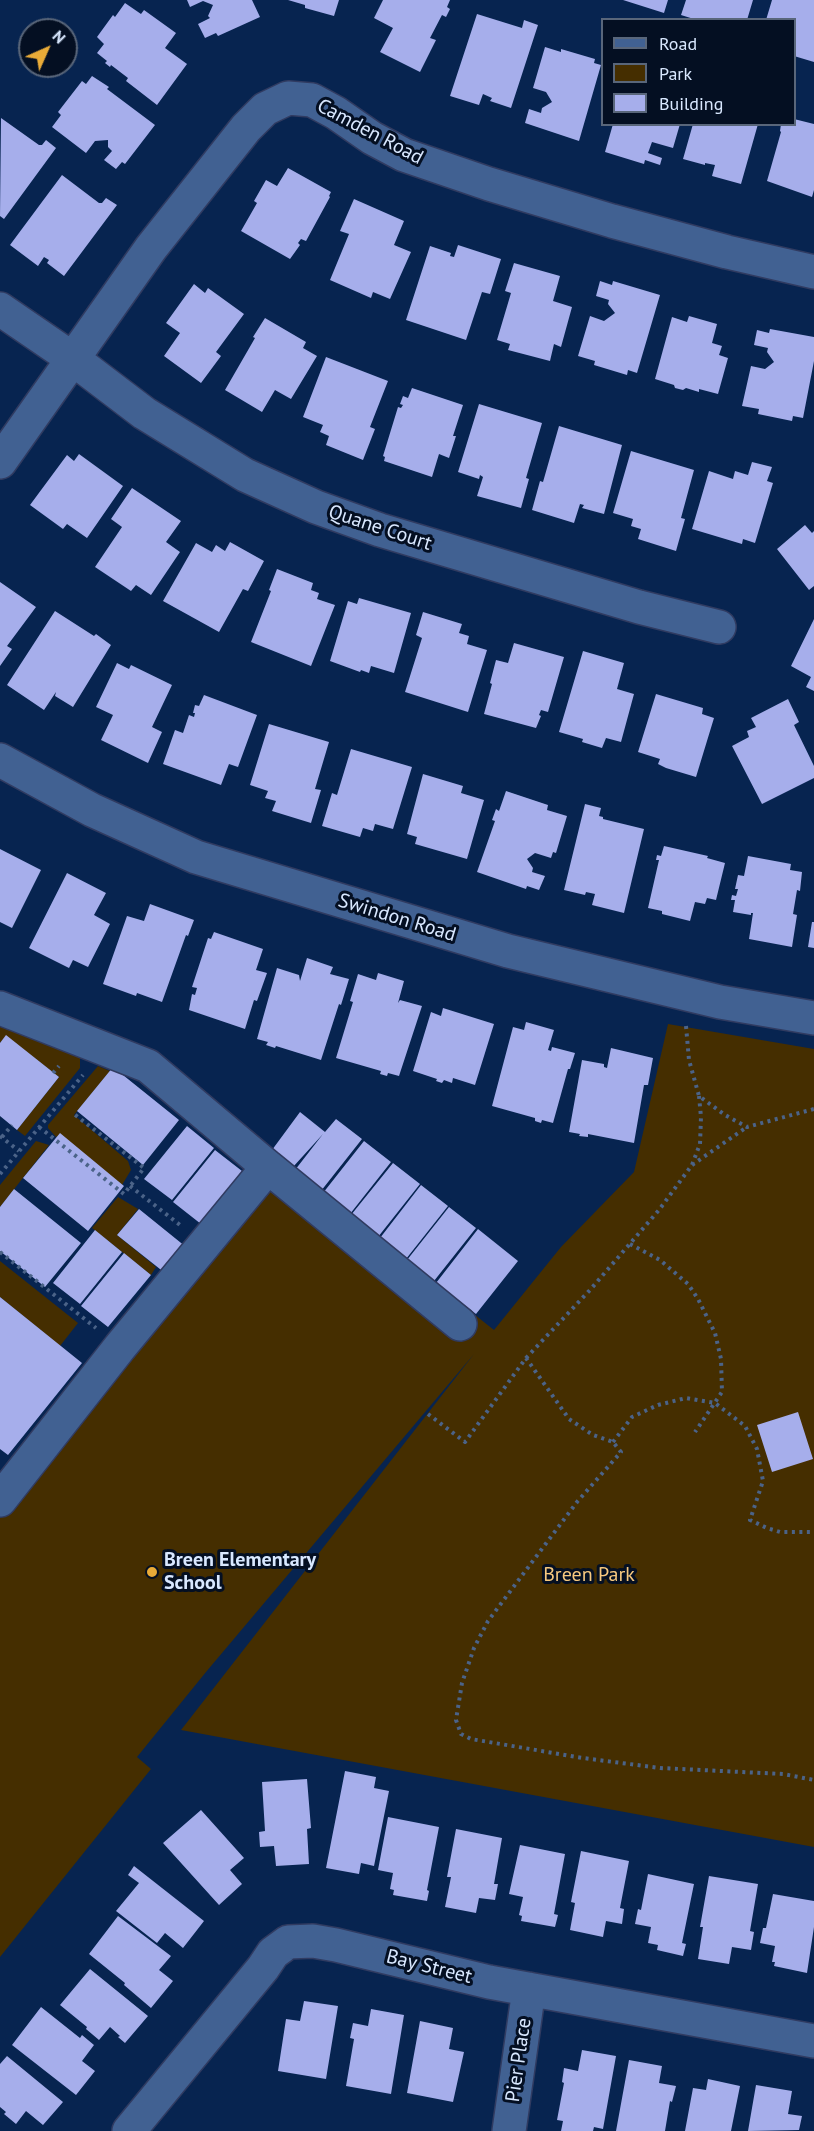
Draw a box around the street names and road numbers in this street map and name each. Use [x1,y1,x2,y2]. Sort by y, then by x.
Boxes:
street label: Camden Road [313,94,427,170]
street label: Quane Court [325,500,435,556]
street label: Swindon Road [335,889,459,947]
street label: Bay Street [384,1945,474,1989]
street label: Pier Place [501,2016,537,2104]

